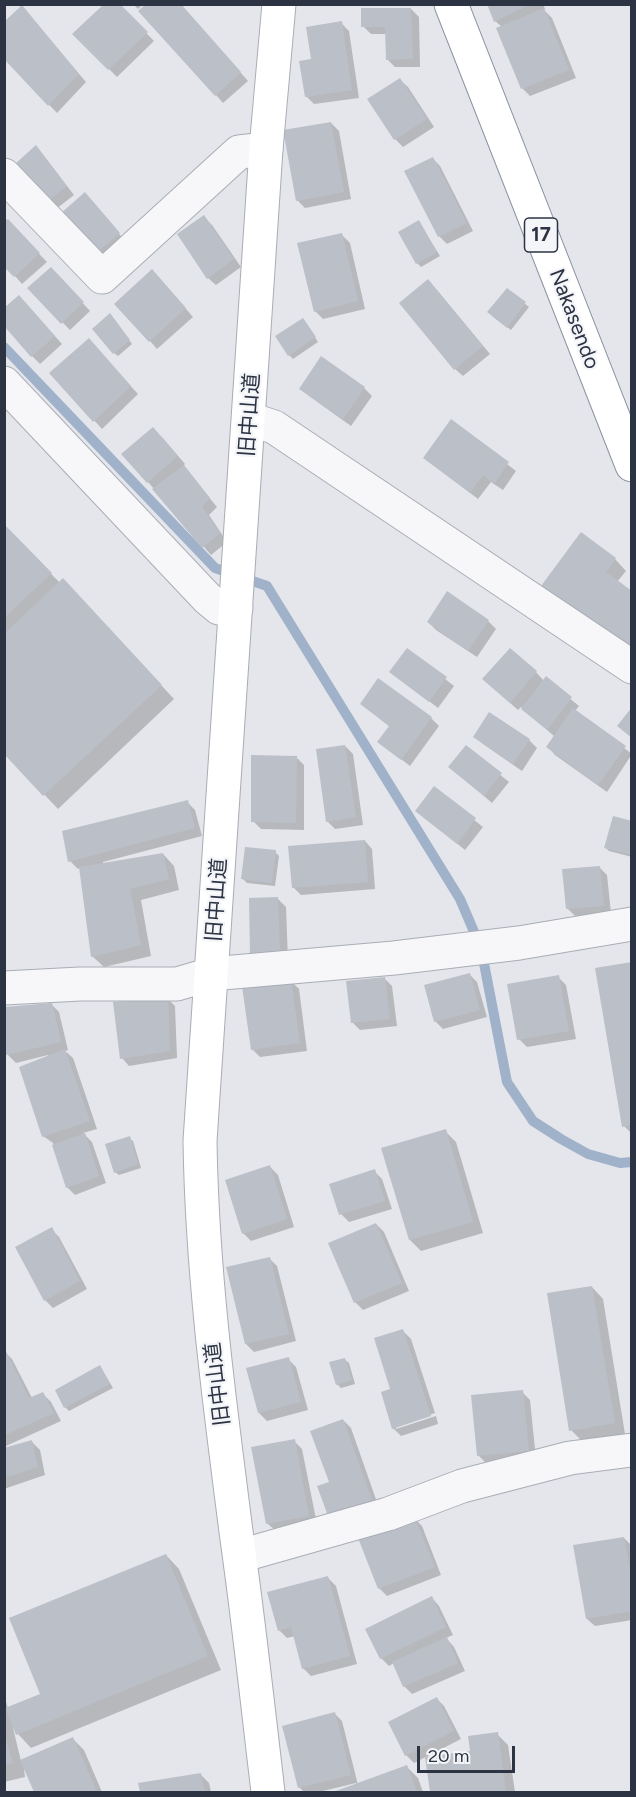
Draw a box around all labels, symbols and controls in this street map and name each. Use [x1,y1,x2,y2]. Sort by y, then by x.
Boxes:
road number: 17 [524,218,558,252]
street label: Nakasendo [543,265,605,373]
street label: 旧中山道 [235,372,265,458]
street label: 旧中山道 [202,857,232,943]
street label: 旧中山道 [200,1341,236,1427]
scale bar [420,1734,518,1772]
text: 20 m [428,1745,469,1767]

